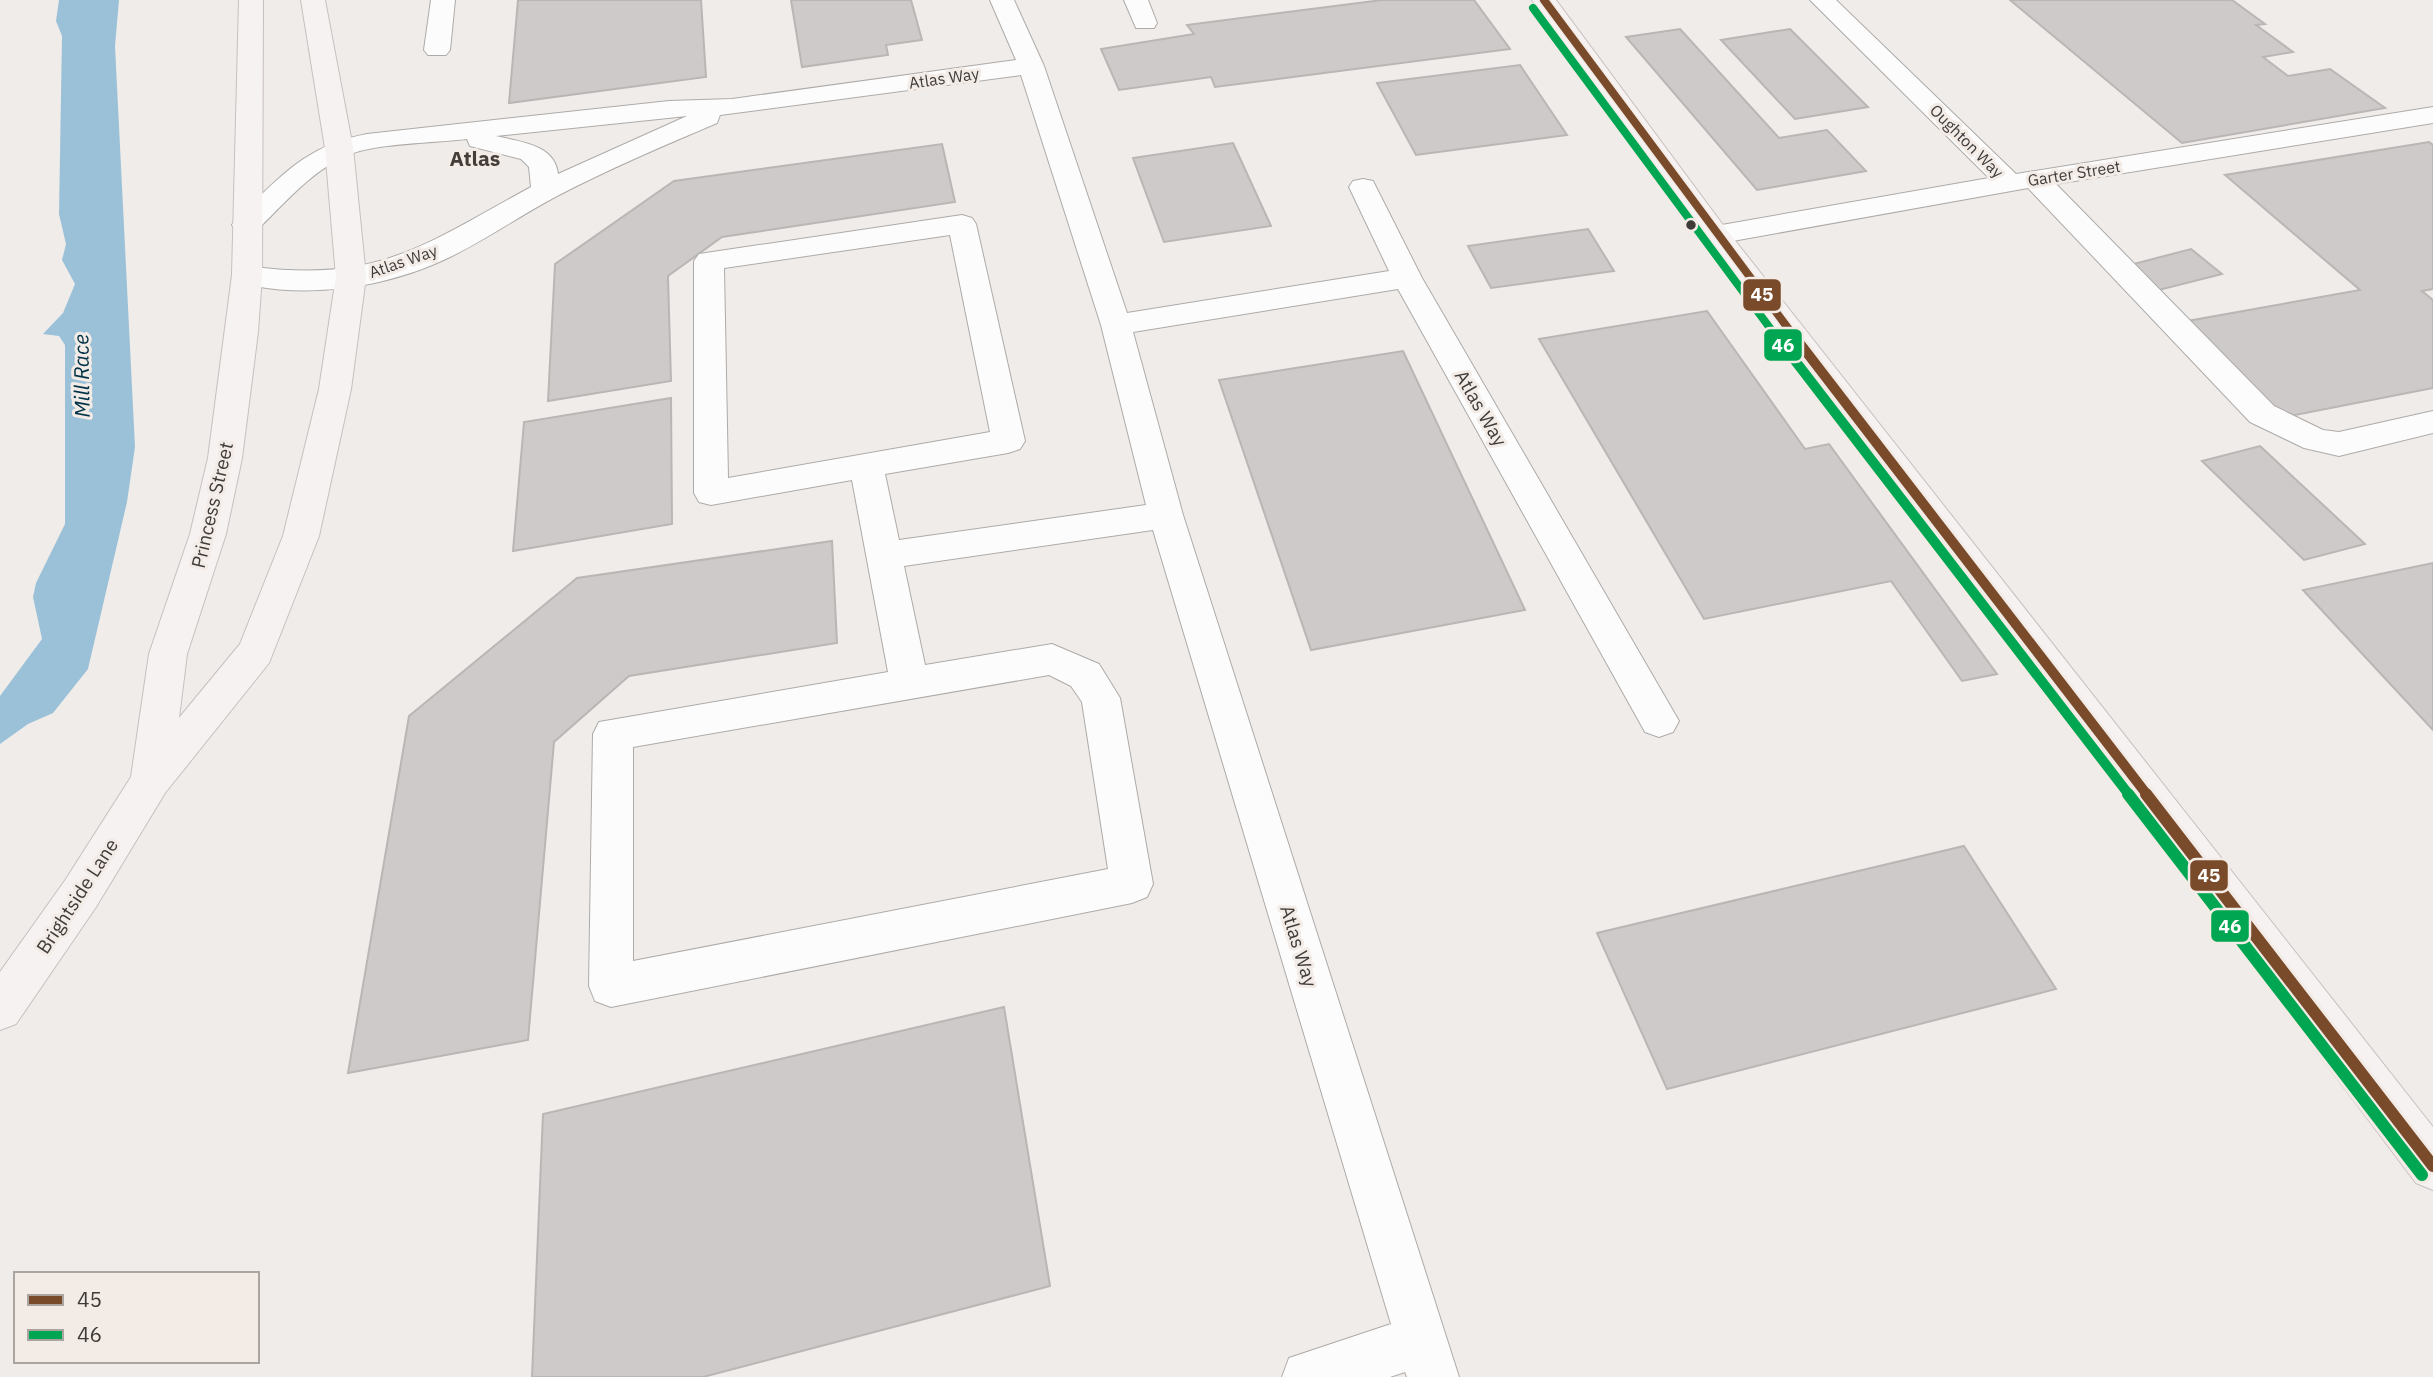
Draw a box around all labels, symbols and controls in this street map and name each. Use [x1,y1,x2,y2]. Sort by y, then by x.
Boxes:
street label: Atlas Way [908,63,980,93]
street label: Oughton Way [1926,100,2008,182]
district label: Atlas [450,144,500,172]
street label: Garter Street [2026,156,2122,190]
unlabelled marker [1684,218,1698,232]
street label: Atlas Way [366,240,440,282]
line badge: 45 [1742,278,1782,312]
text: 45 [1751,282,1773,306]
line badge: 46 [1763,328,1803,362]
text: 46 [1772,333,1794,357]
water label: Mill Race [66,334,96,418]
street label: Atlas Way [1450,366,1513,451]
street label: Princess Street [186,440,238,570]
street label: Brightside Lane [31,834,123,958]
line badge: 45 [2189,859,2229,892]
text: 45 [2198,863,2220,887]
street label: Atlas Way [1275,902,1323,990]
line badge: 46 [2210,909,2250,943]
text: 46 [2219,914,2241,938]
legend [14,1272,259,1363]
text: 45 [77,1285,102,1313]
text: 46 [77,1320,102,1348]

